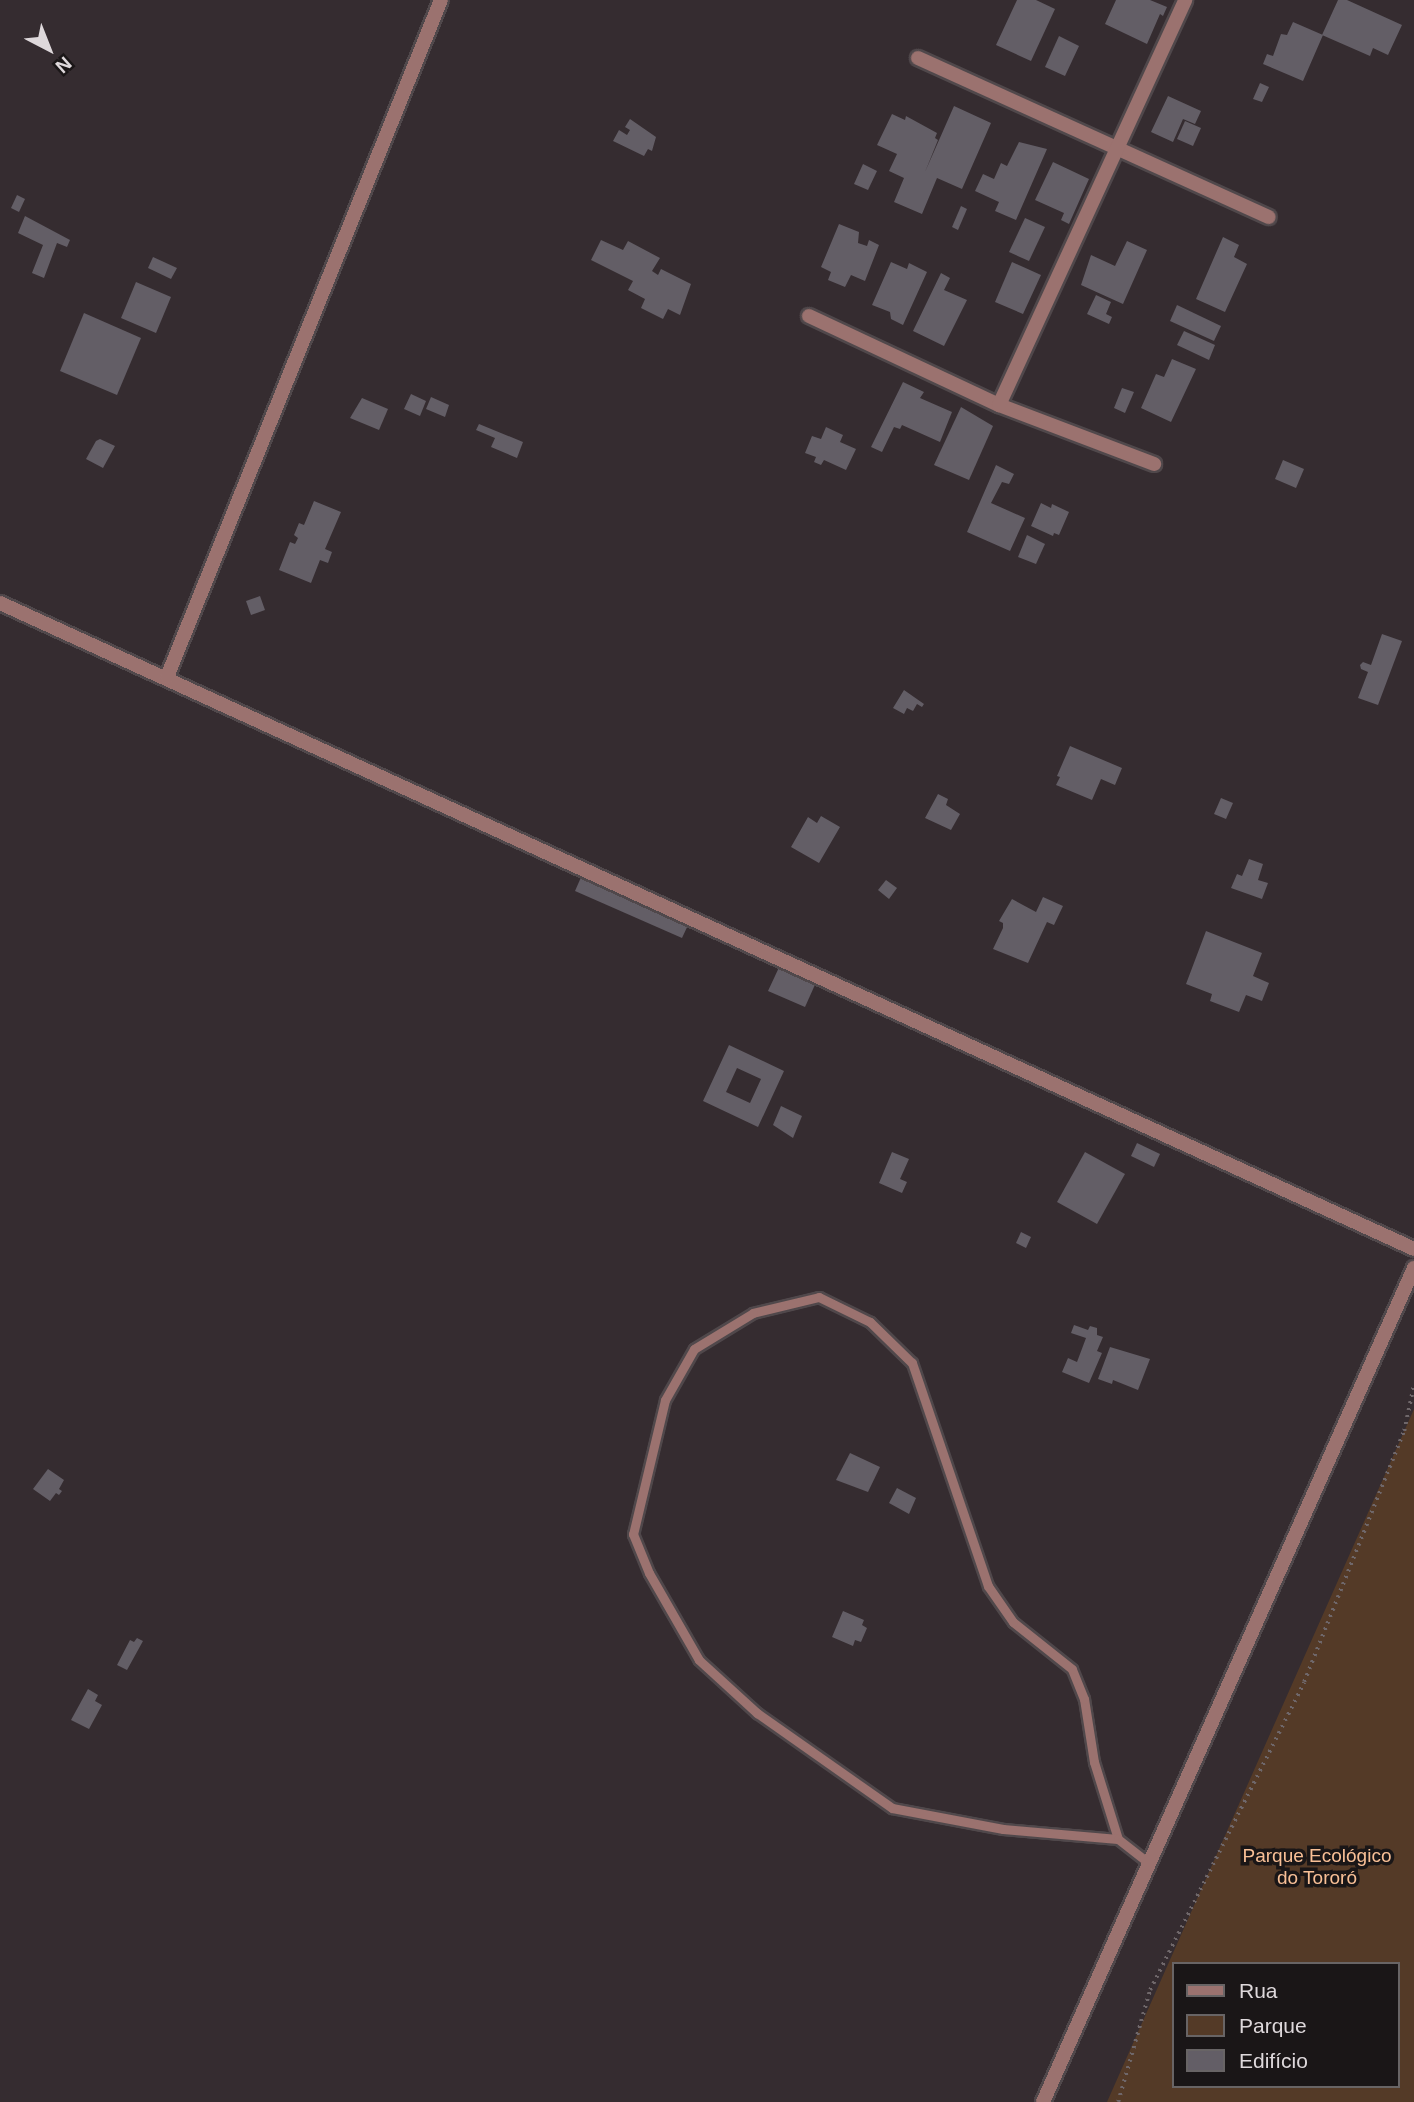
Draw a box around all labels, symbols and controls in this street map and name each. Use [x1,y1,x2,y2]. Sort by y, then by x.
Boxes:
north arrow [14,14,84,84]
text: N [51,53,76,77]
park label: Parque Ecológico do Tororó [1243,1845,1391,1889]
legend [1172,1962,1400,2088]
text: Rua [1239,1979,1278,2002]
text: Parque [1239,2014,1307,2037]
text: Edifício [1239,2049,1308,2072]

